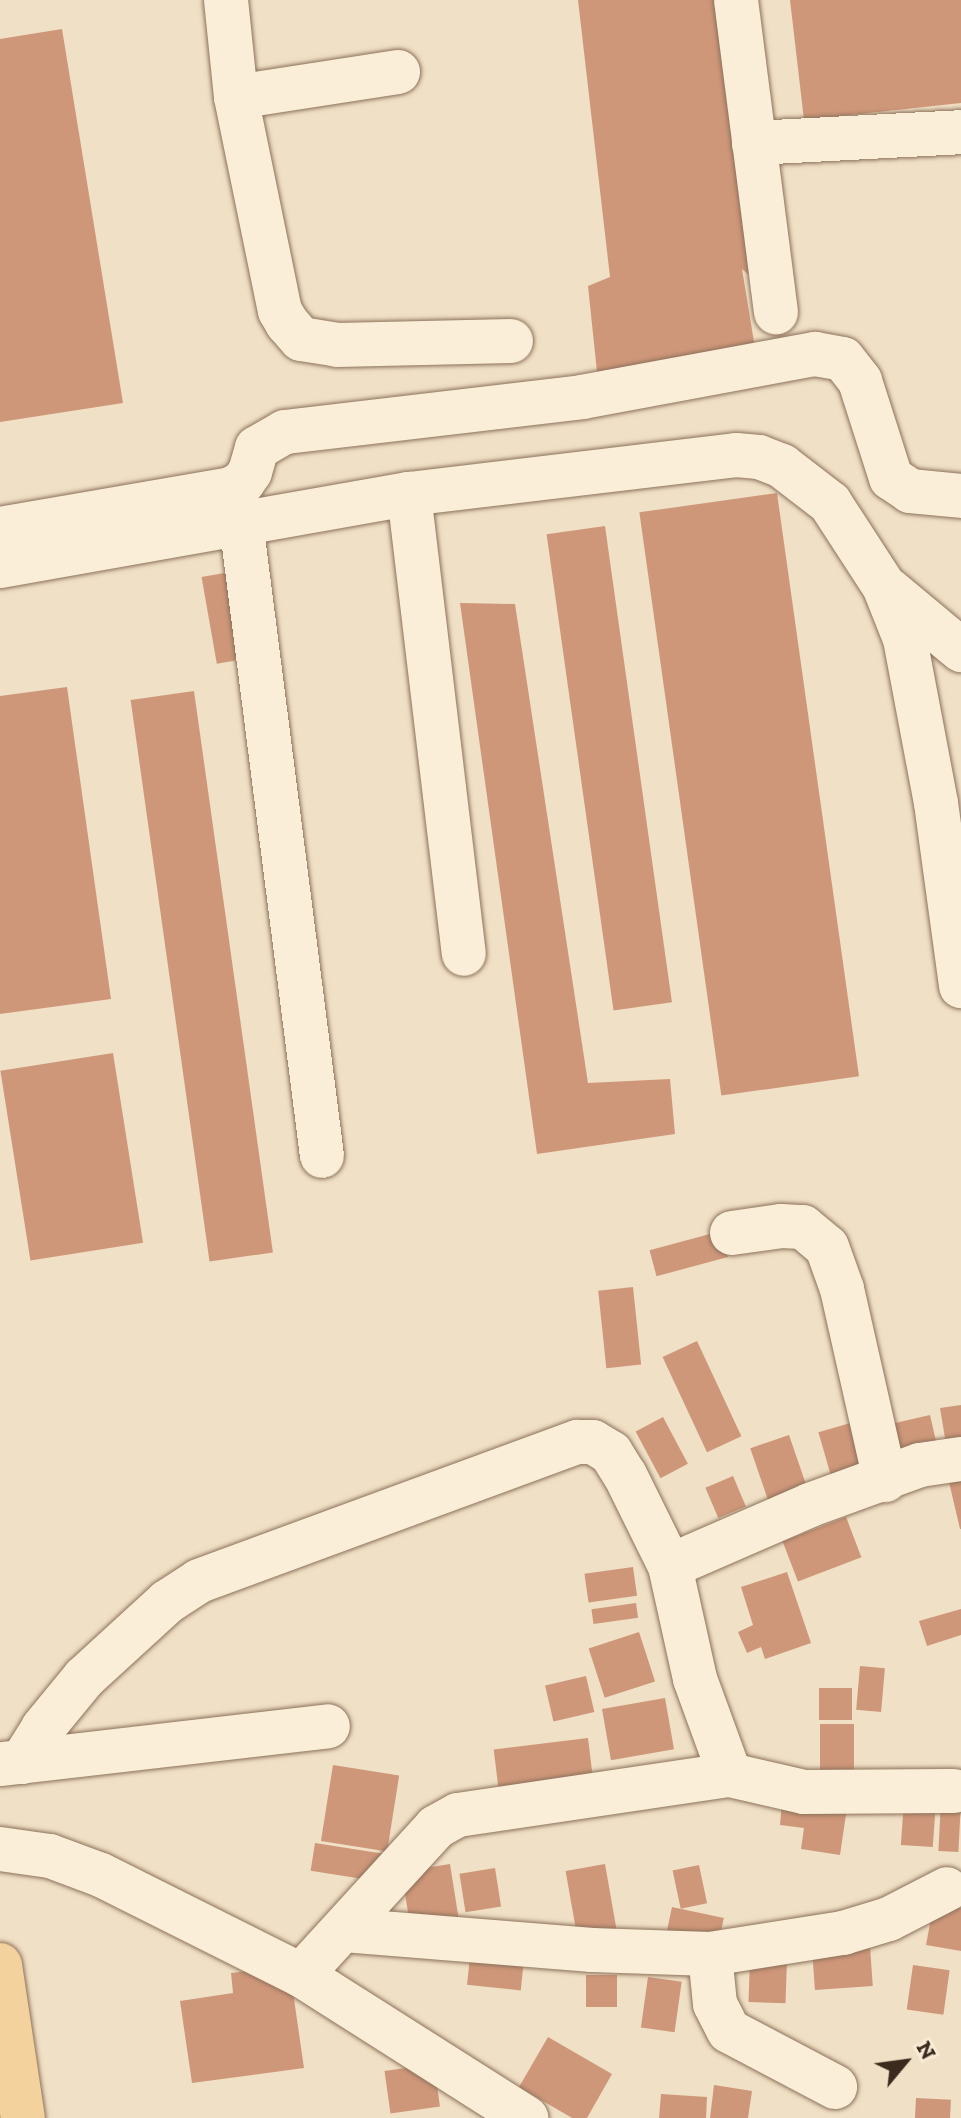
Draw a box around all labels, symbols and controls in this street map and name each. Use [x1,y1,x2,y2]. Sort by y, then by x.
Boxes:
north arrow [865,2022,945,2102]
text: N [911,2036,942,2064]

